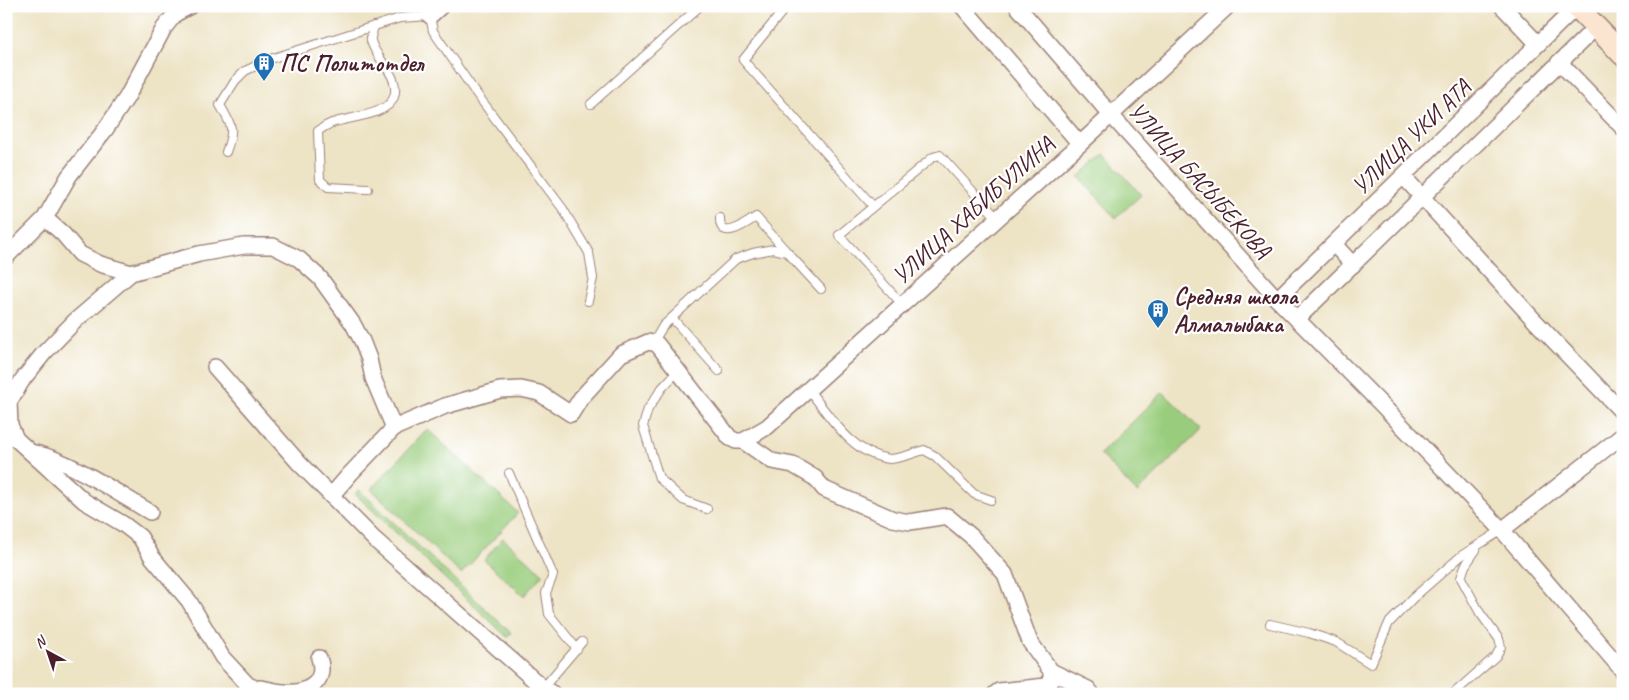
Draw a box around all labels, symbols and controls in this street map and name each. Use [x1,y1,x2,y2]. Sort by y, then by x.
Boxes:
place label: ПС Политотдел [280,48,425,78]
building icon: ПС Политотдел [252,51,276,82]
street label: УЛИЦА УКИ АТА [1345,72,1477,201]
street label: УЛИЦА БАСЫБЕКОВА [1122,96,1279,265]
street label: УЛИЦА ХАБИБУЛИНА [886,129,1061,291]
place label: Средняя школа Алмалыбака [1174,281,1299,339]
building icon: Средняя школа Алмалыбака [1146,298,1170,329]
north arrow [22,628,72,678]
text: N [31,632,51,652]

